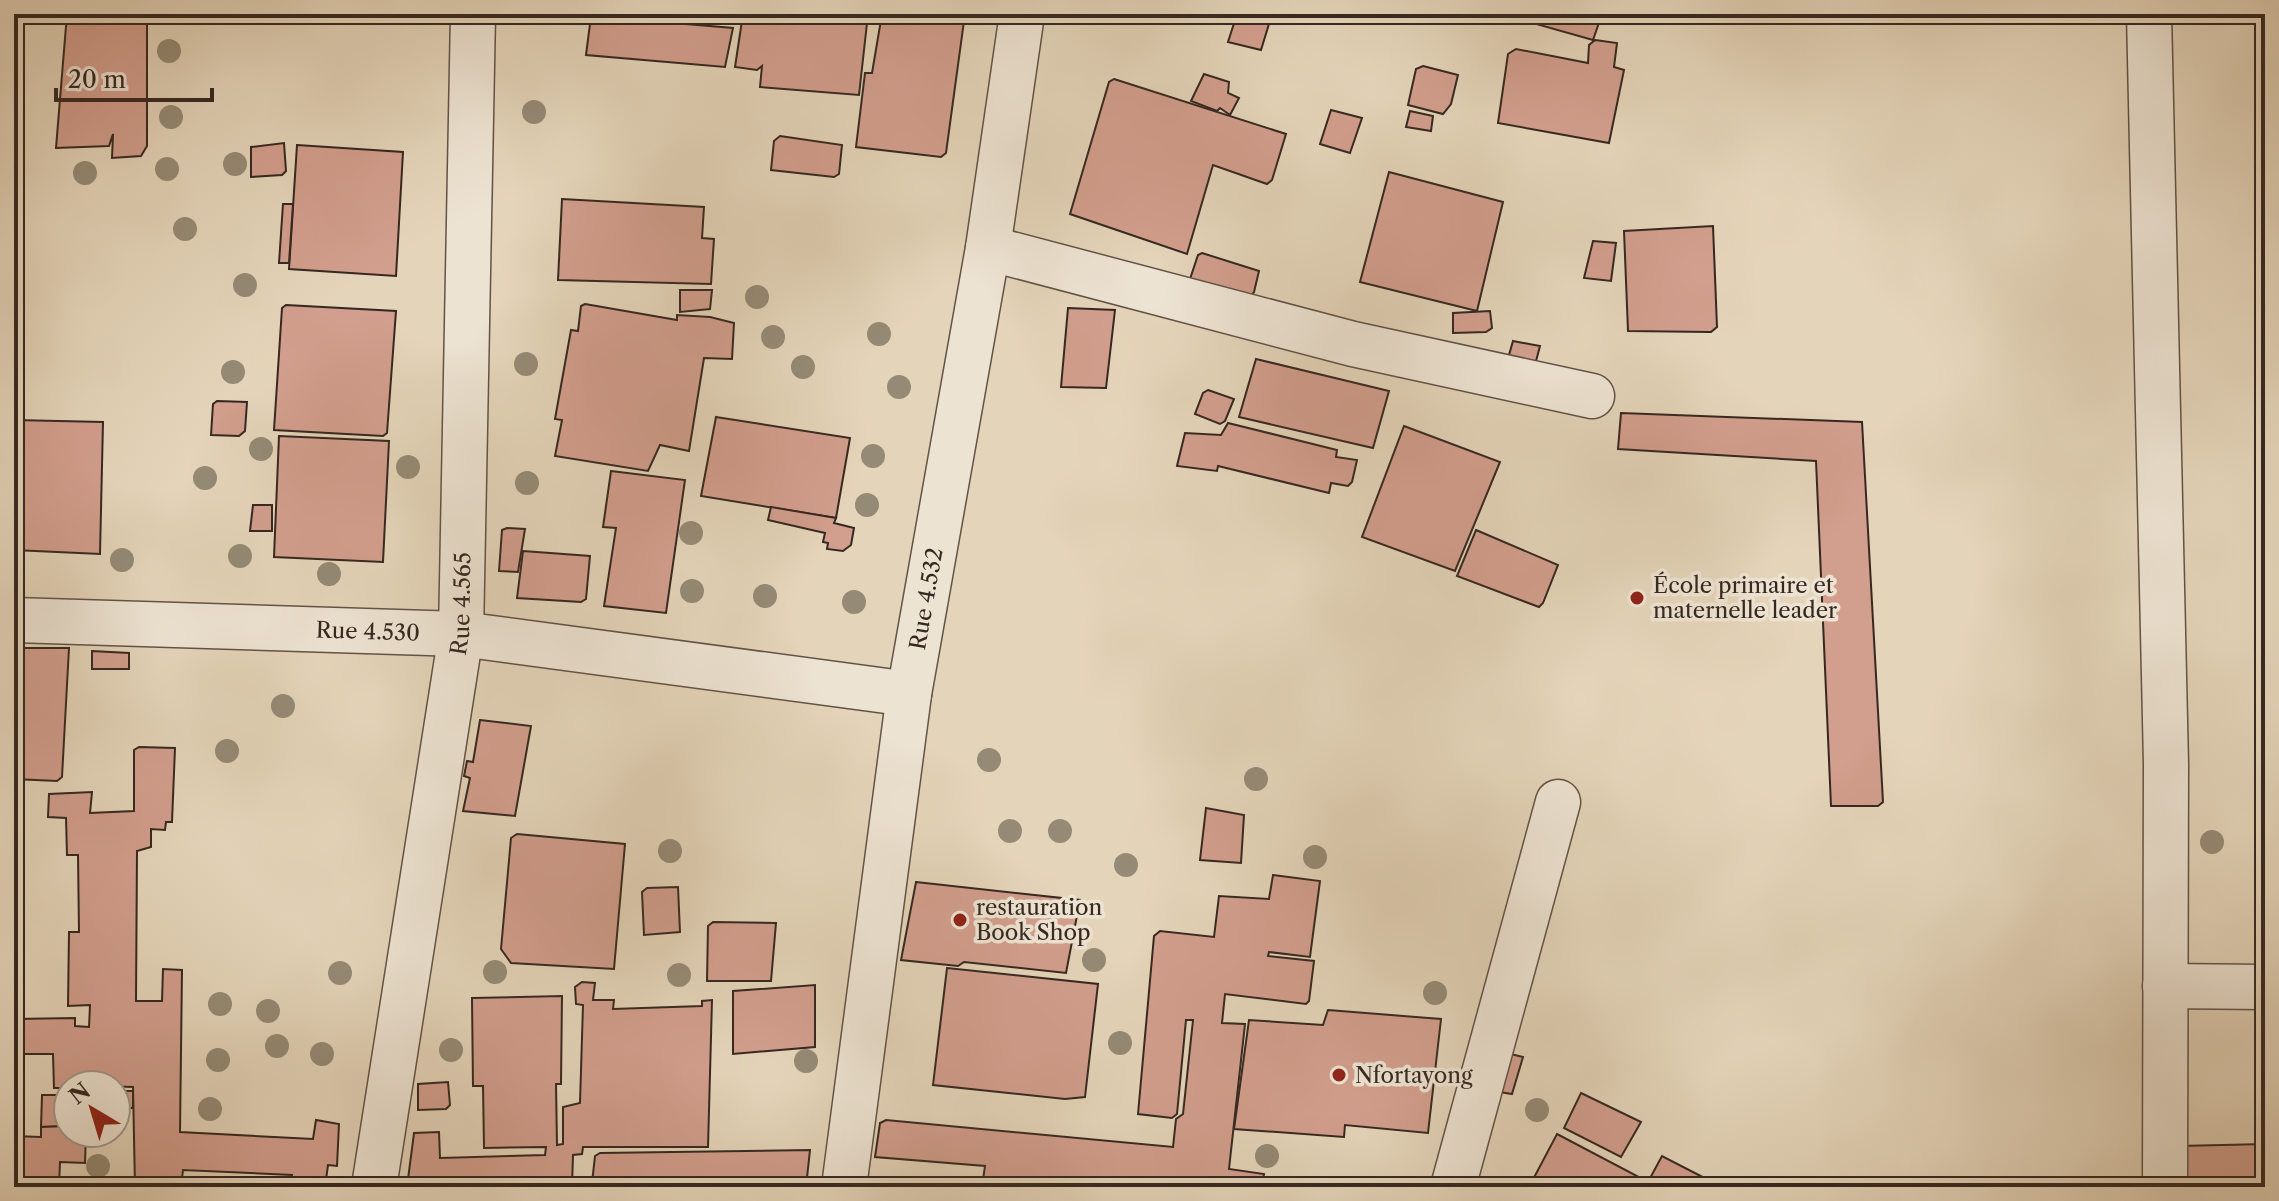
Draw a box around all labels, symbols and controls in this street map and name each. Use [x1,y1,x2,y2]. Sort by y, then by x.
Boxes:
scale bar [56,52,212,102]
text: 20 m [68,65,126,94]
street label: Rue 4.532 [904,546,949,652]
street label: Rue 4.565 [445,552,477,657]
place label: École primaire et maternelle leader [1653,571,1837,624]
marker: École primaire et maternelle leader [1628,589,1646,607]
street label: Rue 4.530 [315,616,420,647]
place label: restauration Book Shop [976,894,1102,946]
marker: restauration Book Shop [951,911,969,929]
place label: Nfortayong [1355,1062,1473,1089]
marker: Nfortayong [1330,1066,1348,1084]
north arrow [52,1069,132,1149]
text: N [64,1077,96,1110]

